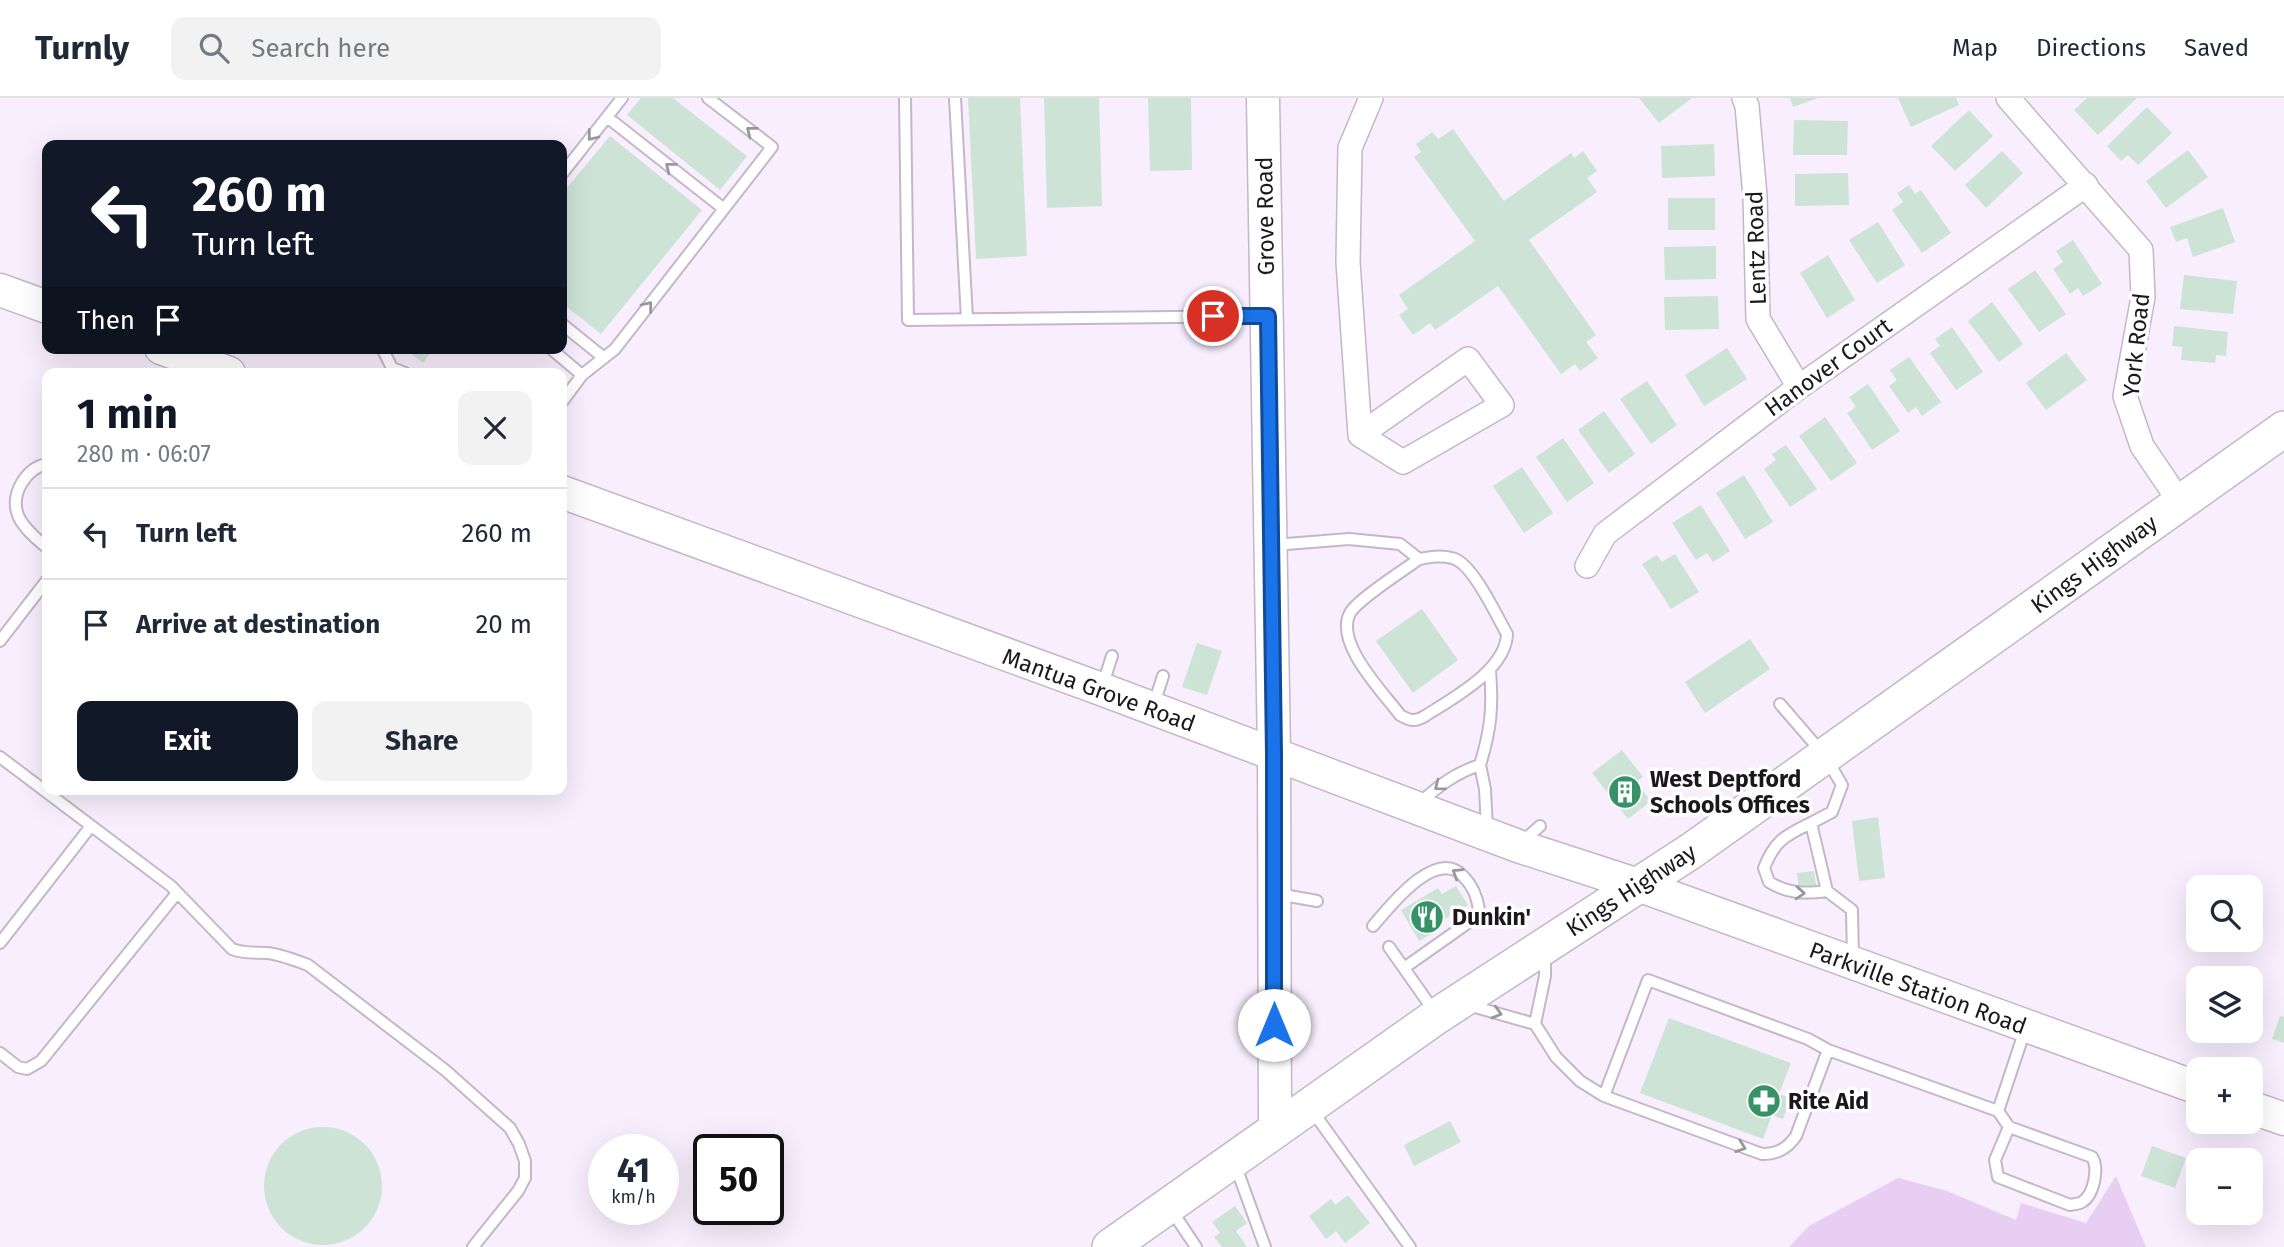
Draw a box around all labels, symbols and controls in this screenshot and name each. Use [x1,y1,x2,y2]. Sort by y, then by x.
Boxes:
search box [171,17,661,80]
text: Turnly [35,28,129,68]
icon: search [195,29,233,67]
text: Search here [251,33,390,64]
text: Map [1952,34,1998,62]
text: Directions [2036,34,2146,62]
text: Saved [2184,34,2249,62]
one-way arrow [746,127,759,139]
one-way arrow [587,128,600,140]
street label: Grove Road [1250,156,1280,276]
one-way arrow [666,162,678,175]
text: 260 m [192,165,327,224]
icon: left [77,168,168,259]
street label: Lentz Road [1740,190,1772,306]
text: Turn left [192,225,314,263]
pin [1183,286,1243,346]
street label: York Road [2117,292,2155,398]
icon: arrive [1194,297,1232,335]
icon: arrive [149,301,187,339]
one-way arrow [640,301,653,314]
text: Then [77,305,135,336]
street label: Hanover Court [1759,311,1898,422]
text: 1 min [77,389,178,439]
button: close [458,391,532,465]
text: 280 m · 06:07 [77,440,211,468]
street label: Kings Highway [2025,508,2163,619]
icon: left [77,515,115,553]
text: Turn left [136,518,237,549]
text: 260 m [462,518,532,549]
icon: arrive [77,606,115,644]
text: Arrive at destination [136,609,380,640]
text: 20 m [475,609,532,640]
street label: Mantua Grove Road [999,642,1199,738]
button: Exit [77,701,298,781]
button: Share [312,701,532,781]
place label: West Deptford Schools Offices [1650,765,1810,819]
building icon: West Deptford Schools Offices [1606,773,1644,811]
one-way arrow [1435,778,1447,790]
street label: Kings Highway [1561,837,1702,942]
one-way arrow [1452,869,1465,882]
map controls [2186,875,2263,1225]
button: search [2186,875,2263,952]
one-way arrow [1795,885,1806,900]
restaurant icon: Dunkin' [1408,898,1446,936]
place label: Dunkin' [1452,903,1531,931]
street label: Parkville Station Road [1806,936,2030,1040]
button: layers [2186,966,2263,1043]
position arrow [1237,988,1311,1062]
one-way arrow [1491,1005,1503,1019]
button: + [2186,1057,2263,1134]
pharmacy icon: Rite Aid [1745,1082,1783,1120]
place label: Rite Aid [1788,1087,1869,1115]
speed limit sign: 50 [693,1134,784,1225]
one-way arrow [1735,1139,1747,1153]
button: − [2186,1148,2263,1225]
text: 41 [617,1149,650,1191]
text: km/h [611,1186,656,1208]

